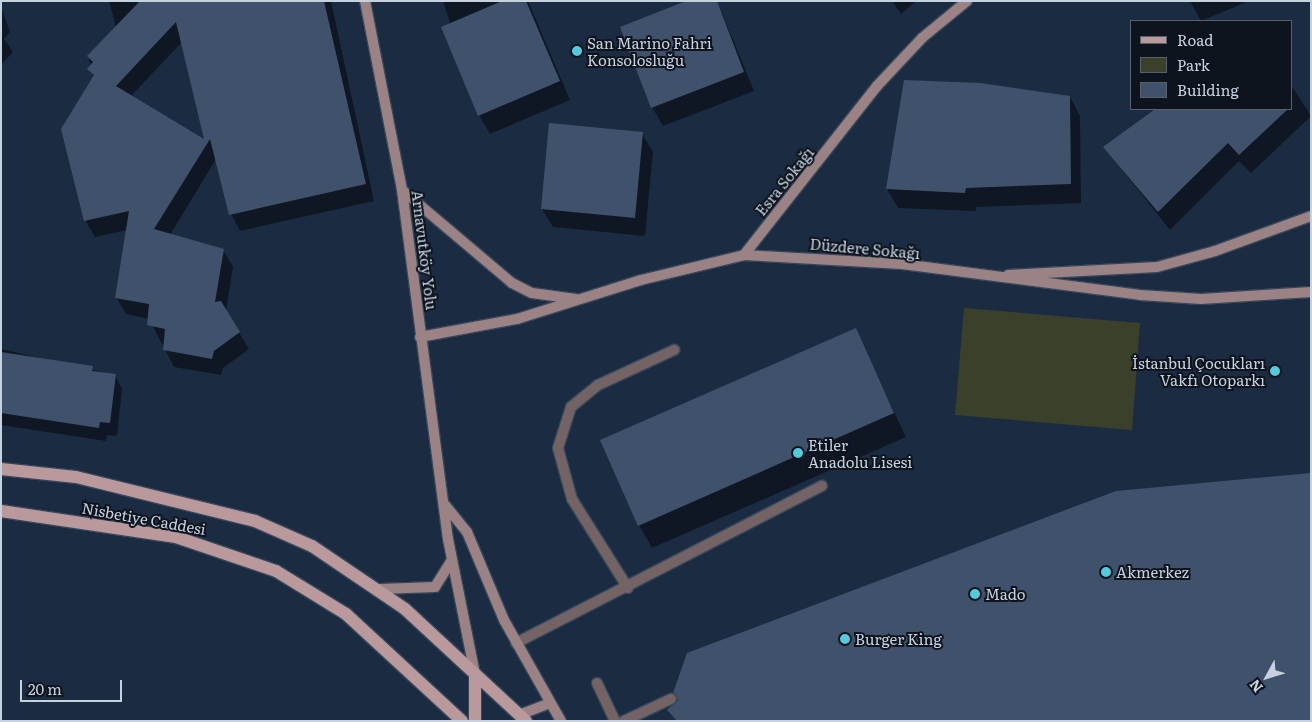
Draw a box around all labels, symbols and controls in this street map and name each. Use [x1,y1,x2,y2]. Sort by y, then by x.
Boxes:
legend [1130,20,1292,110]
text: Road [1177,28,1213,51]
place label: San Marino Fahri Konsolosluğu [587,33,712,68]
marker: San Marino Fahri Konsolosluğu [571,45,583,57]
text: Park [1177,53,1210,76]
text: Building [1177,78,1239,101]
street label: Esra Sokağı [751,143,817,219]
street label: Arnavutköy Yolu [409,189,441,311]
street label: Düzdere Sokağı [809,234,921,262]
place label: İstanbul Çocukları Vakfı Otoparkı [1132,353,1265,388]
marker: İstanbul Çocukları Vakfı Otoparkı [1269,365,1281,377]
place label: Etiler Anadolu Lisesi [808,435,912,470]
marker: Etiler Anadolu Lisesi [792,447,804,459]
street label: Nisbetiye Caddesi [81,498,207,538]
place label: Akmerkez [1116,563,1189,581]
marker: Akmerkez [1100,566,1112,578]
place label: Mado [985,585,1026,603]
marker: Mado [969,588,981,600]
place label: Burger King [855,630,942,648]
marker: Burger King [839,633,851,645]
north arrow [1242,652,1292,702]
scale bar [22,670,125,702]
text: N [1244,676,1267,697]
text: 20 m [28,677,62,700]

